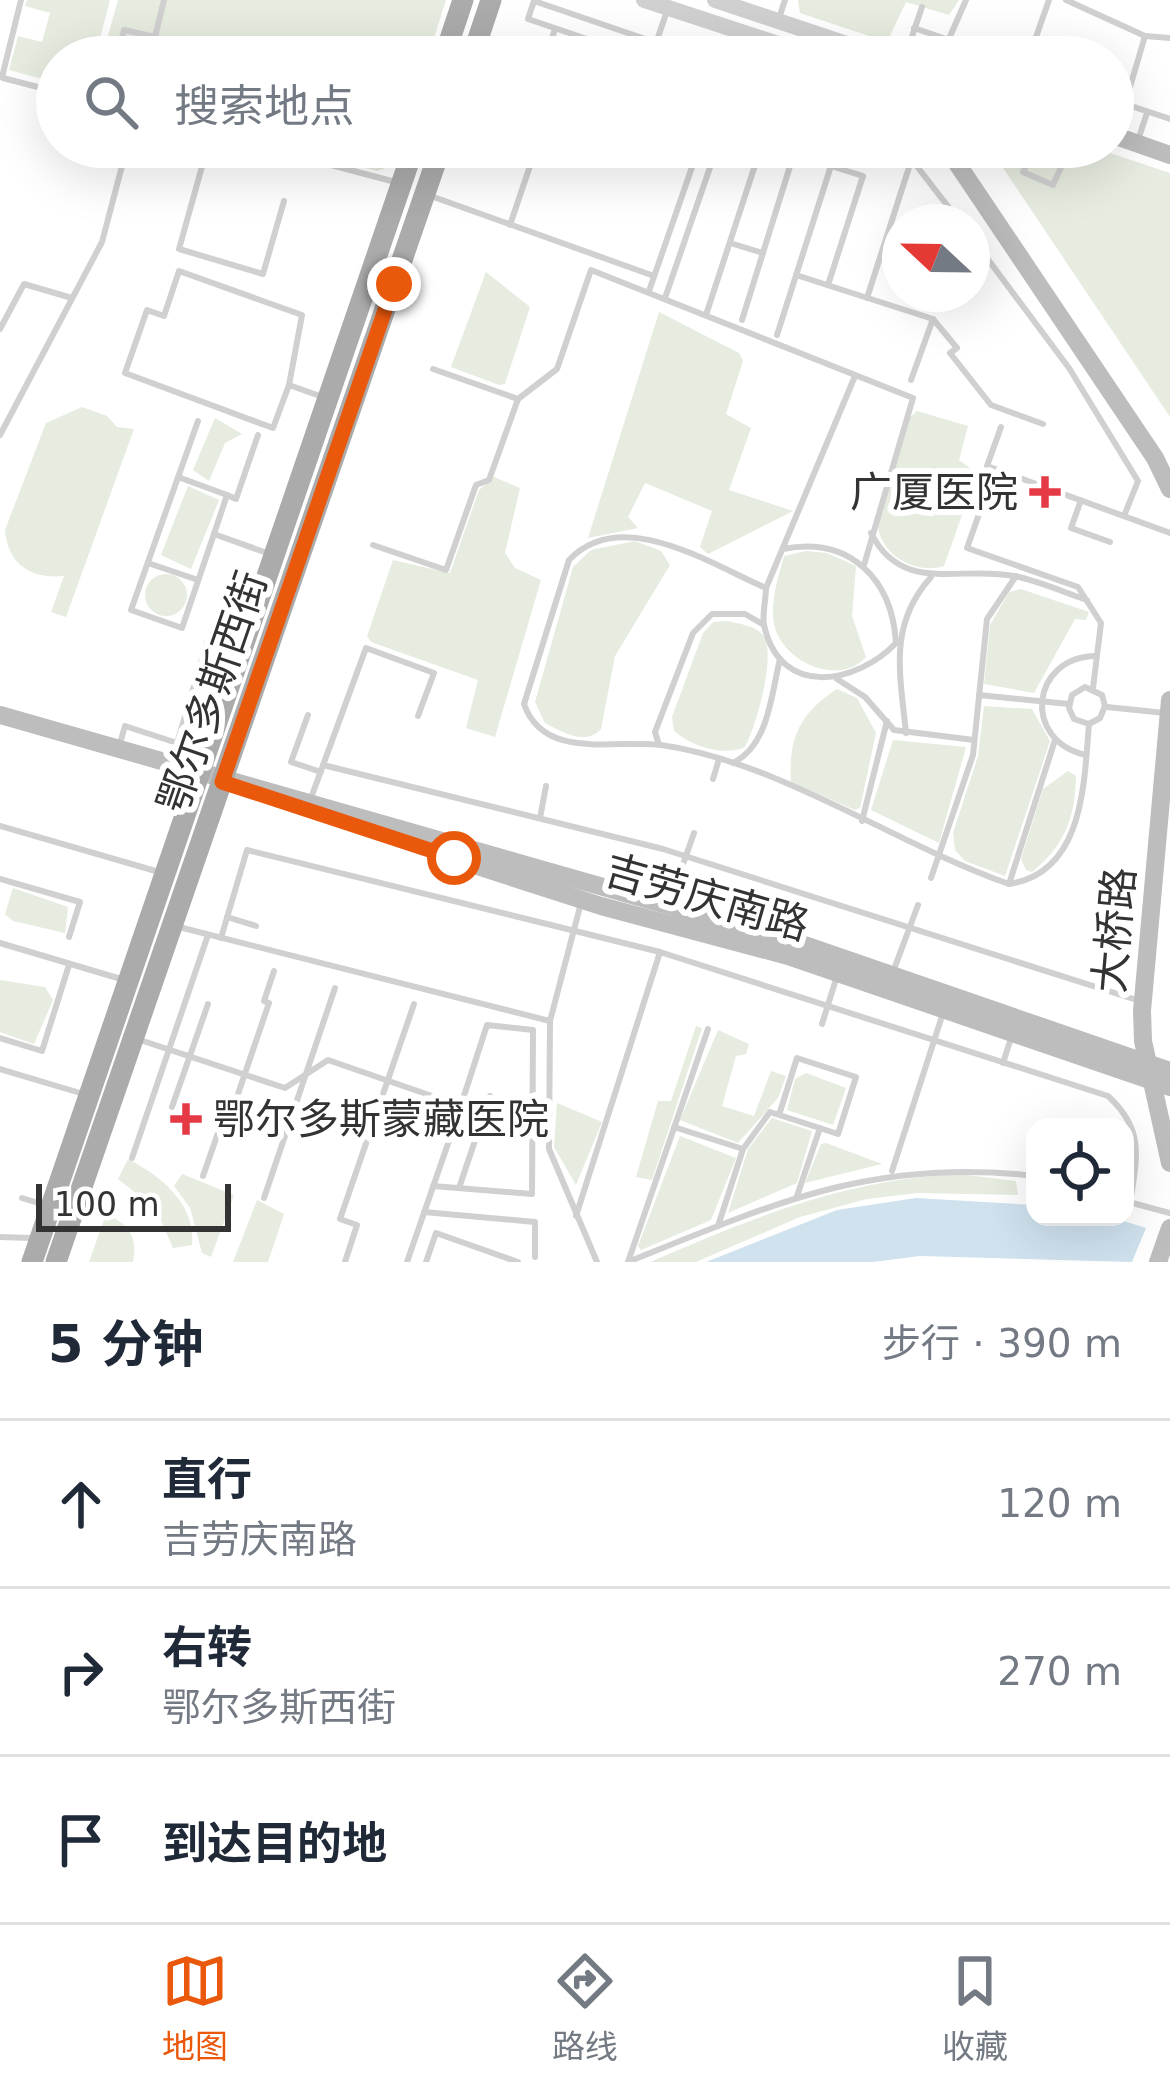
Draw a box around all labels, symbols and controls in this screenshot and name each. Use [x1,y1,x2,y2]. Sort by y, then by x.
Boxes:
search box [36,36,1134,168]
icon: search [78,69,144,135]
text: 搜索地点 [174,80,354,133]
north arrow [882,204,990,312]
route end [367,257,421,311]
place label: 广厦医院 [850,468,1018,517]
marker: 广厦医院 [1029,476,1061,508]
street label: 鄂尔多斯西街 [148,565,277,819]
route start [427,831,481,885]
street label: 吉劳庆南路 [599,845,815,950]
street label: 大桥路 [1085,865,1144,995]
place label: 鄂尔多斯蒙藏医院 [213,1095,549,1144]
marker: 鄂尔多斯蒙藏医院 [170,1103,202,1135]
map controls [1026,1118,1134,1226]
button: locate [1026,1118,1134,1226]
scale bar [36,1178,231,1231]
text: 100 m [54,1185,160,1224]
text: 5 分钟 [48,1315,203,1374]
text: 步行 · 390 m [882,1321,1122,1366]
text: 直行 [162,1453,252,1506]
icon: ahead [48,1471,114,1537]
text: 120 m [997,1481,1122,1526]
text: 吉劳庆南路 [162,1517,357,1562]
text: 右转 [162,1621,252,1674]
icon: right [48,1639,114,1705]
text: 270 m [997,1649,1122,1694]
text: 鄂尔多斯西街 [162,1685,396,1730]
icon: arrive [48,1807,114,1873]
text: 到达目的地 [162,1817,387,1870]
tab: 地图 [162,1948,228,2068]
tab: 路线 [552,1948,618,2068]
tab: 收藏 [942,1948,1008,2068]

